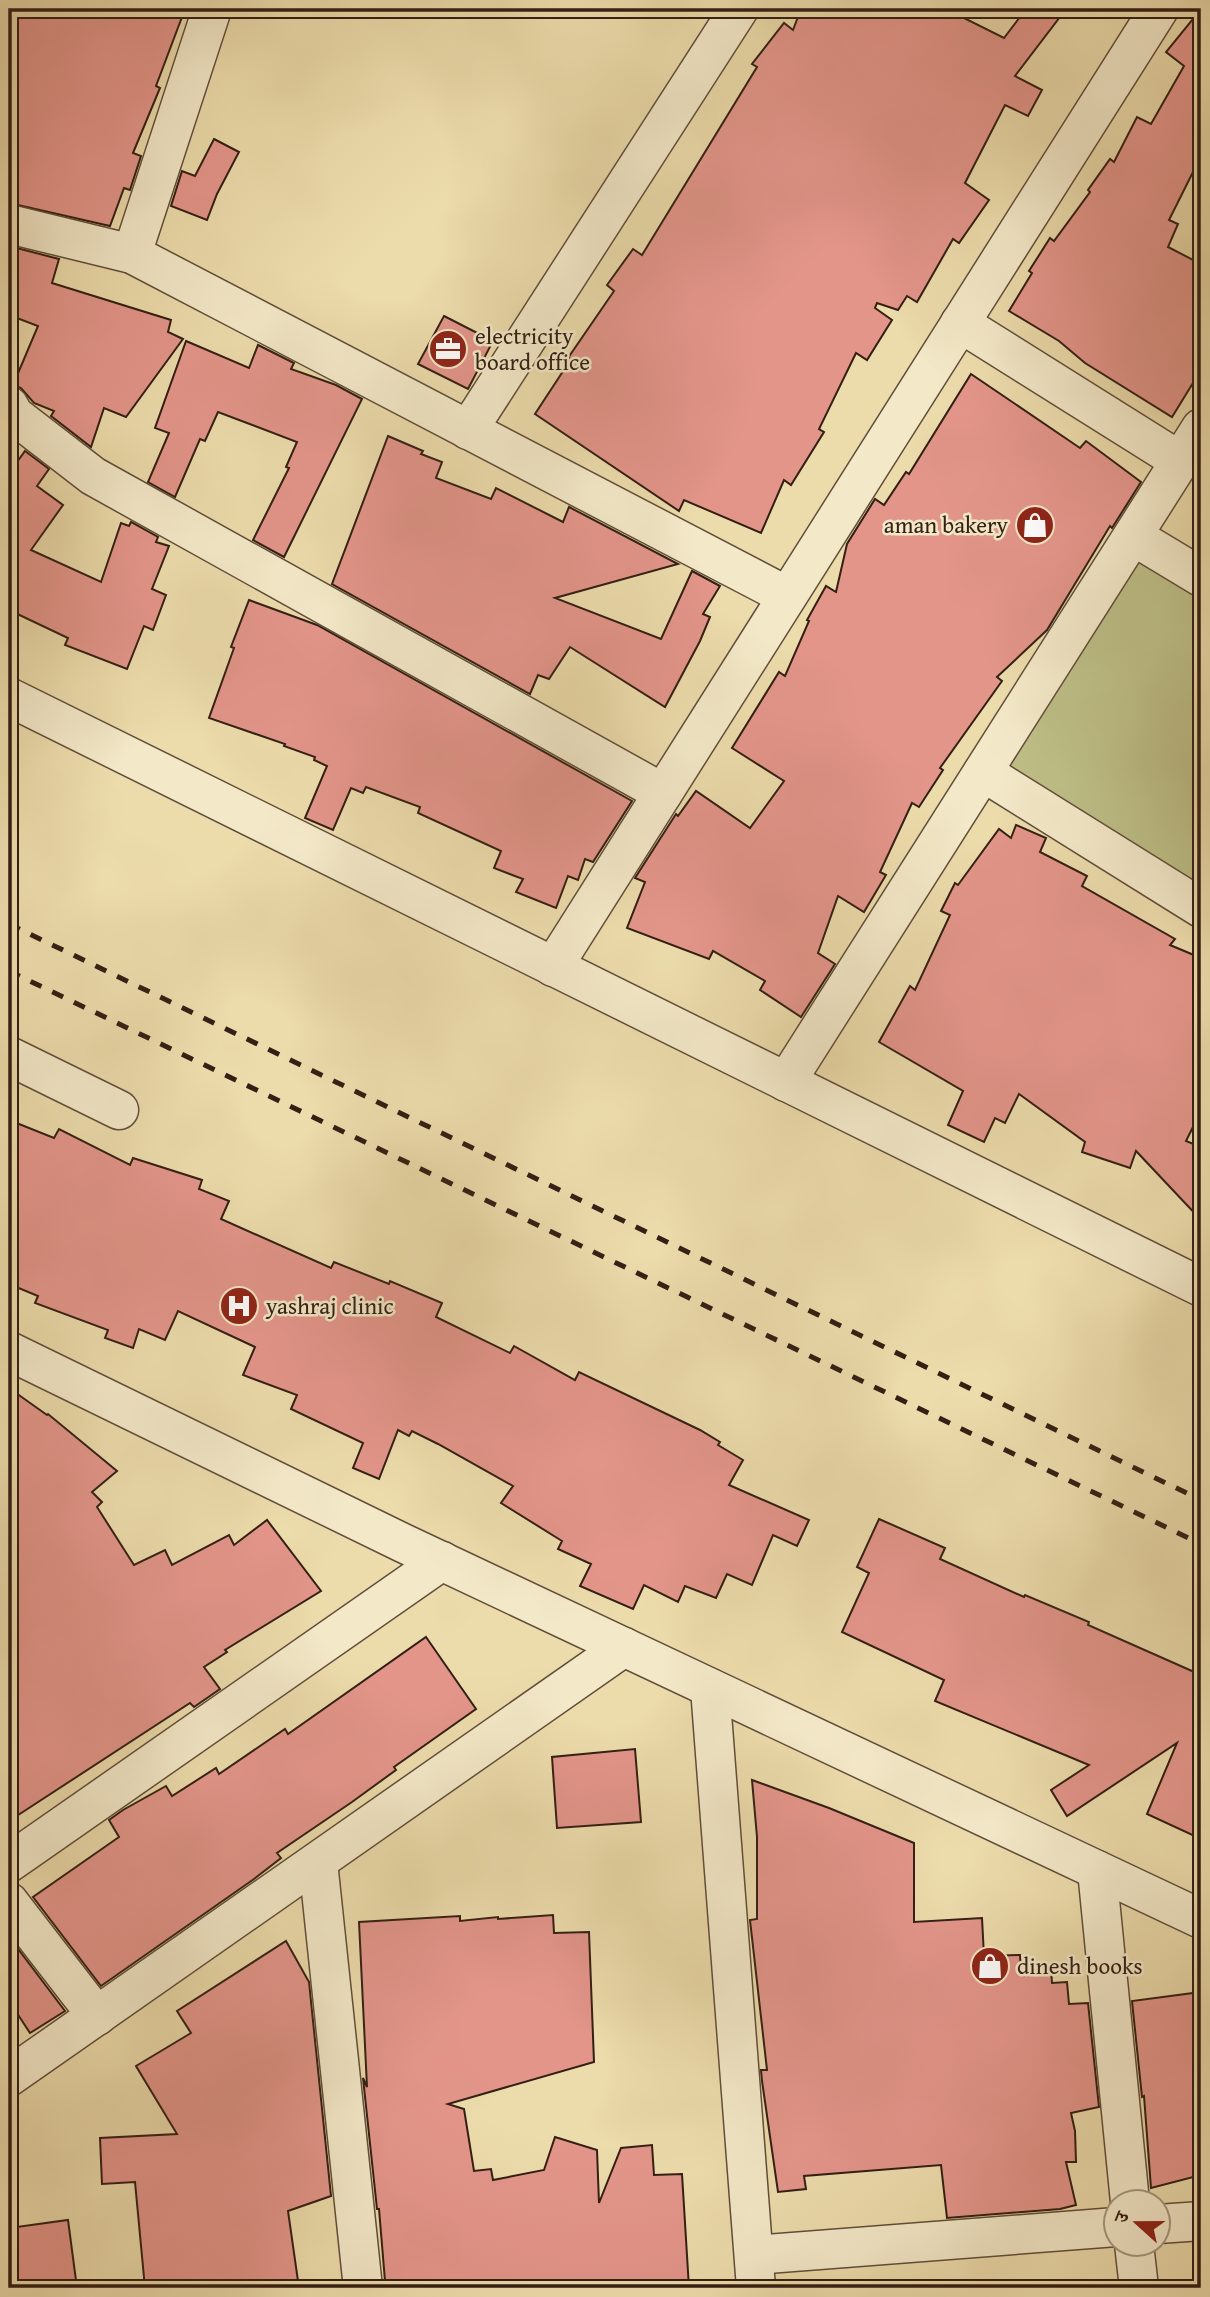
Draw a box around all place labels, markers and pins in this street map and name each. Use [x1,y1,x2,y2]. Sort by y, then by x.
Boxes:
place label: electricity board office [475,319,590,378]
office icon: electricity board office [427,328,469,370]
shop icon: aman bakery [1014,504,1056,546]
place label: aman bakery [884,508,1009,541]
hospital icon: yashraj clinic [218,1285,260,1327]
place label: yashraj clinic [265,1289,394,1322]
shop icon: dinesh books [969,1945,1011,1987]
place label: dinesh books [1017,1949,1143,1982]

